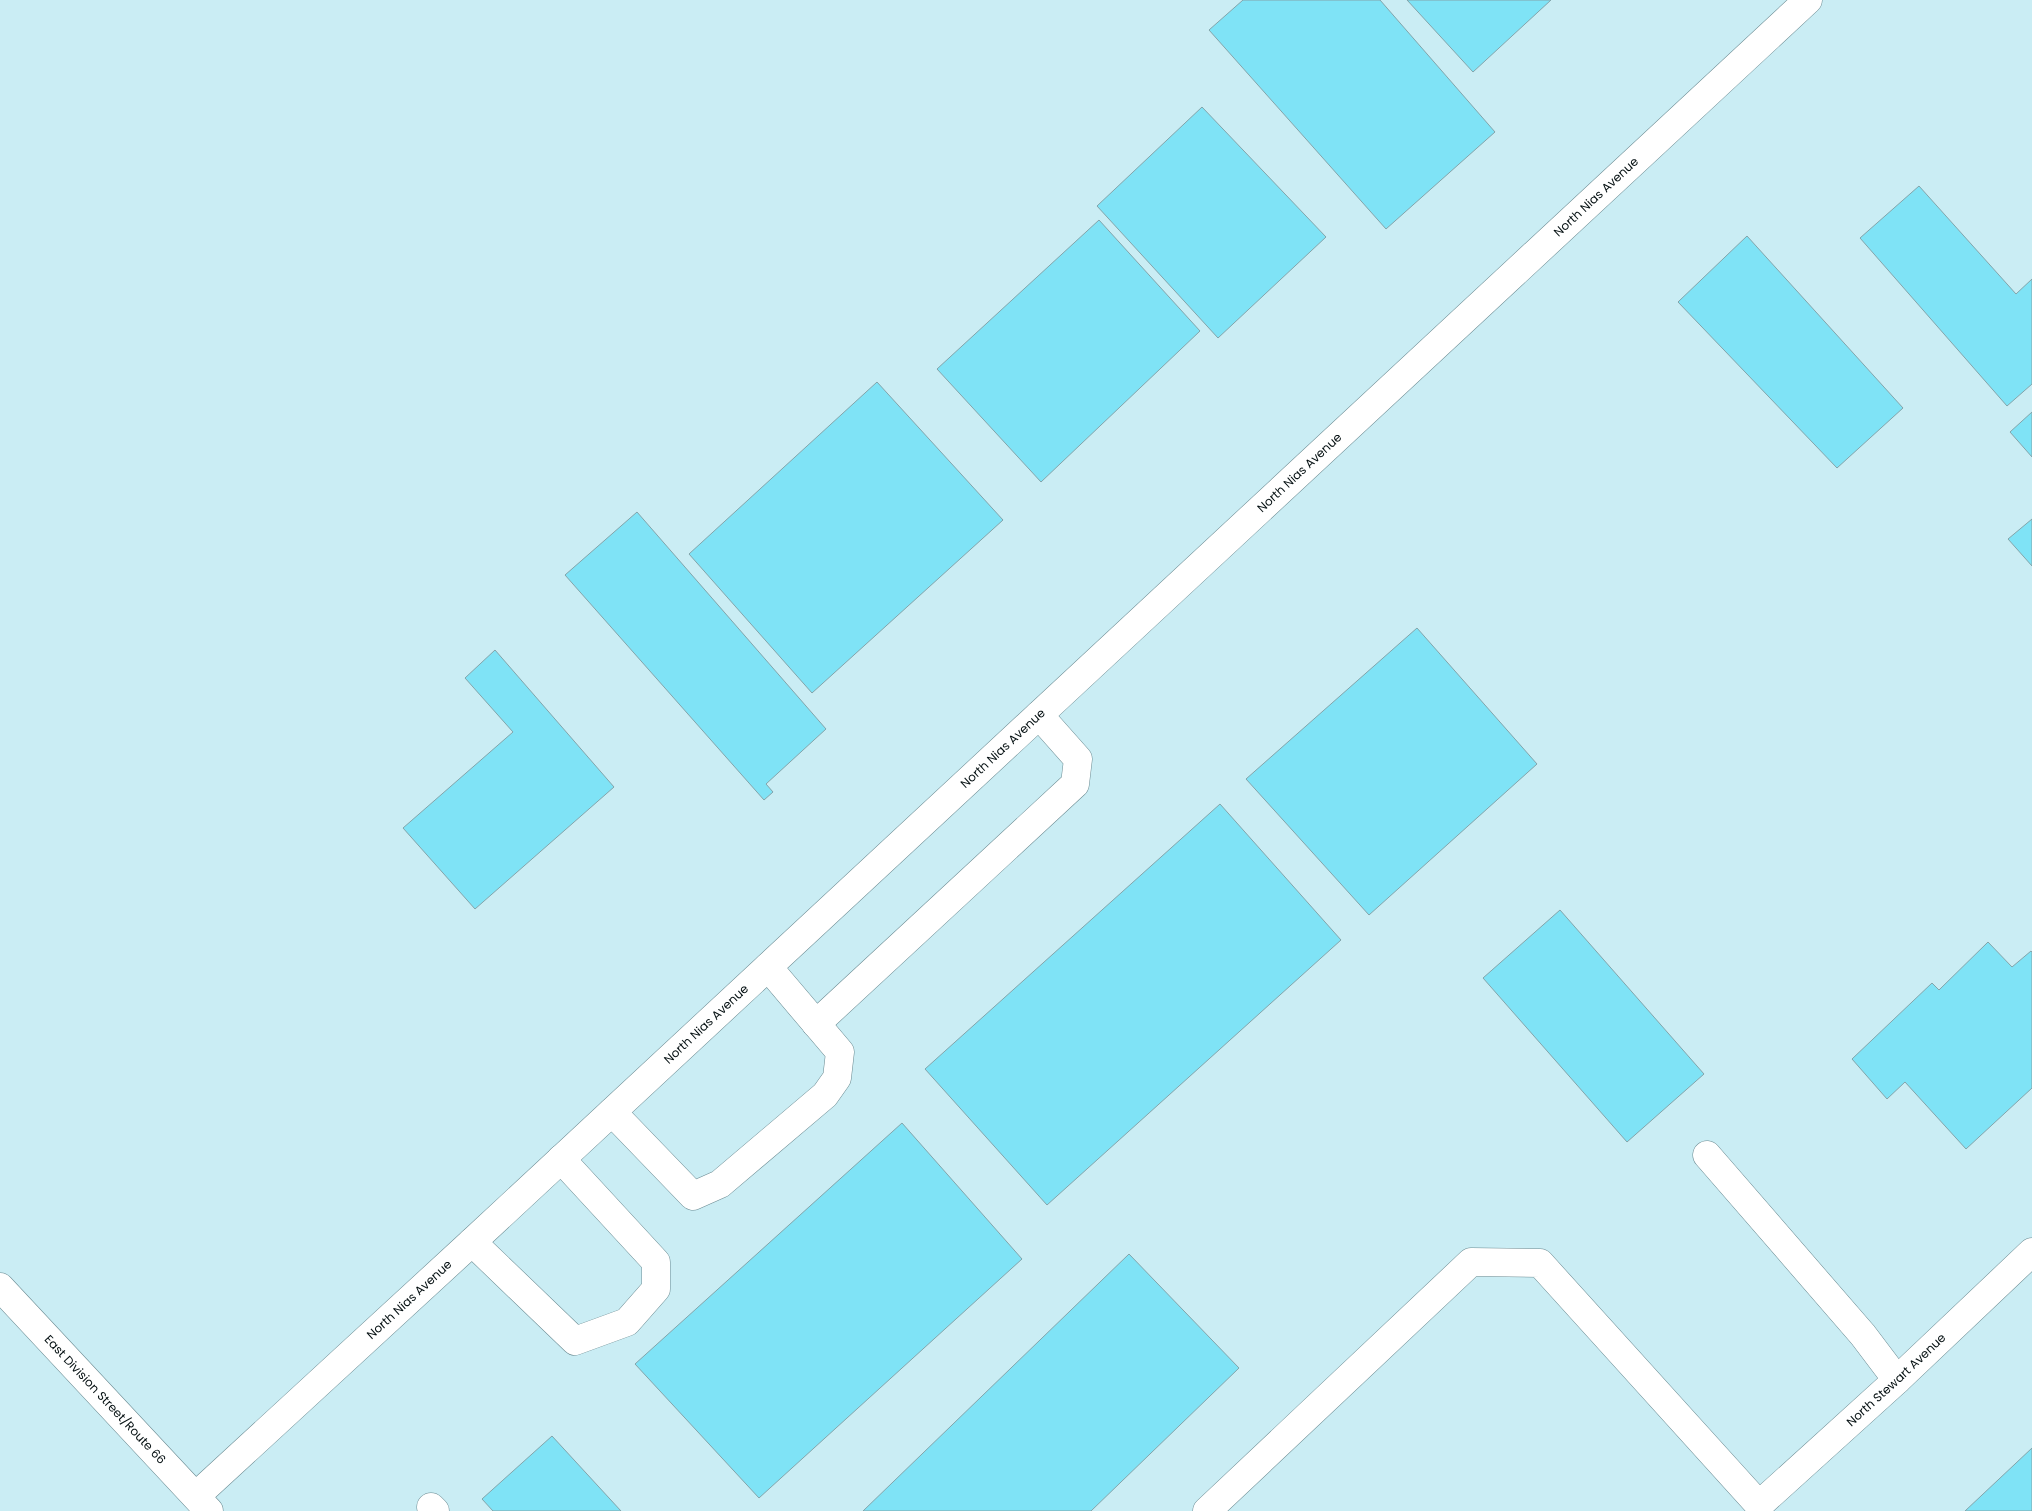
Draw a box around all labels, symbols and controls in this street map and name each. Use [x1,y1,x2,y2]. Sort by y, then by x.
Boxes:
street label: North Nias Avenue [1550,153,1642,240]
street label: North Nias Avenue [1253,429,1345,516]
street label: North Nias Avenue [957,704,1049,792]
street label: North Nias Avenue [660,980,752,1067]
street label: North Nias Avenue [363,1256,455,1343]
street label: North Stewart Avenue [1842,1329,1949,1430]
street label: East Division Street/Route 66 [41,1331,170,1468]

